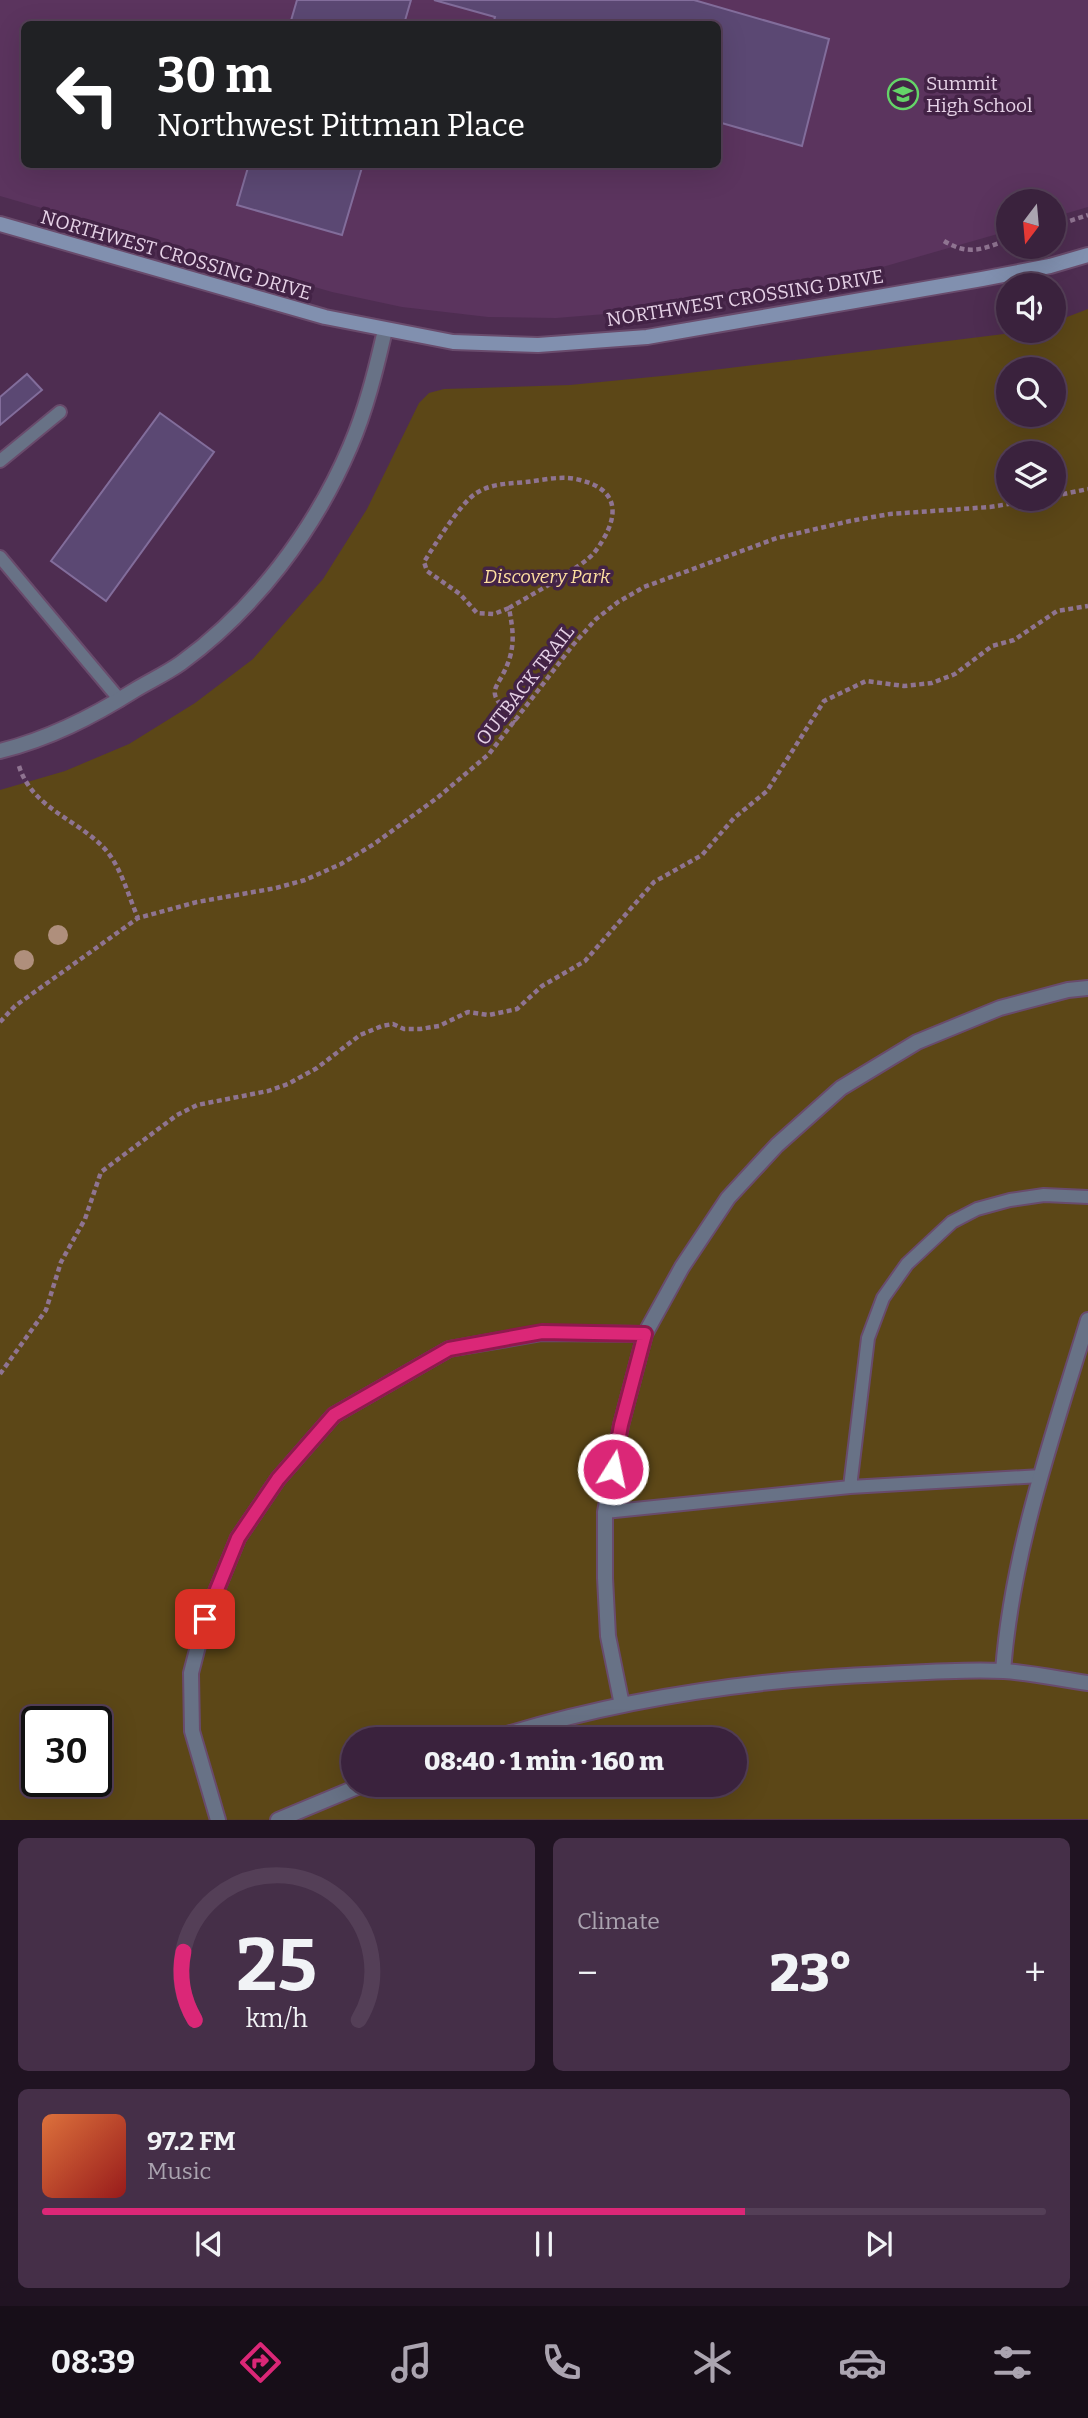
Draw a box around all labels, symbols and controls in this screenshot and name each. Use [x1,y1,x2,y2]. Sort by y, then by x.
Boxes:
text: 30 m [157,46,272,105]
icon: left [42,49,133,140]
place label: Summit High School [926,72,1032,117]
school or university icon: Summit High School [886,77,920,111]
text: Northwest Pittman Place [157,106,525,144]
north arrow [996,189,1066,259]
map controls [996,189,1066,511]
street label: NORTHWEST CROSSING DRIVE [38,205,314,305]
street label: NORTHWEST CROSSING DRIVE [605,265,885,331]
button: sound [996,273,1066,343]
button: search [996,357,1066,427]
button: layers [996,441,1066,511]
park label: Discovery Park [484,565,611,588]
street label: OUTBACK TRAIL [471,620,579,750]
position arrow [576,1432,650,1506]
pin [175,1589,235,1649]
icon: arrive [186,1600,224,1638]
speed limit sign: 30 [21,1706,112,1797]
text: 08:40 · 1 min · 160 m [424,1746,664,1777]
text: Climate [577,1907,660,1935]
text: 25 [236,1923,317,2010]
text: 23° [770,1942,852,2005]
text: − [577,1950,598,1996]
text: + [1024,1950,1046,1996]
text: km/h [246,2004,308,2034]
text: 97.2 FM [147,2126,236,2157]
text: Music [147,2157,211,2185]
icon: previous [190,2225,228,2263]
icon: pause [525,2225,563,2263]
icon: next [860,2225,898,2263]
icon: directions [236,2338,285,2387]
icon: music [387,2338,436,2387]
icon: phone [537,2338,586,2387]
icon: climate [688,2338,737,2387]
icon: car [838,2338,887,2387]
icon: filters [988,2338,1037,2387]
text: 08:39 [51,2343,135,2381]

